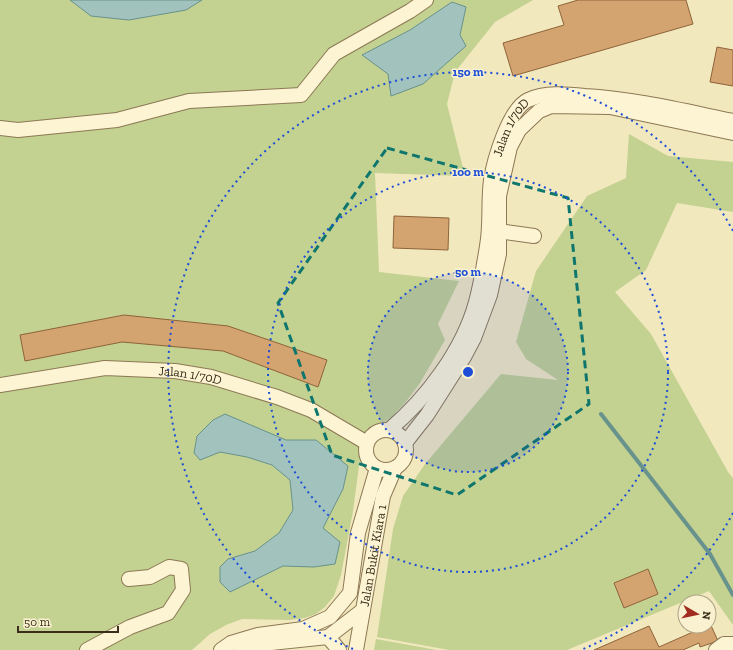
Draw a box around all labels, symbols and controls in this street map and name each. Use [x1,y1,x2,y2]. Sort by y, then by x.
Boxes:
text: 150 m [453,65,484,79]
street label: Jalan 1/70D [490,95,532,158]
text: 100 m [452,165,484,179]
text: 50 m [455,265,481,279]
street label: Jalan 1/70D [158,363,224,388]
centre of rings [461,365,475,379]
street label: Jalan Bukit Kiara 1 [357,503,389,608]
north arrow [677,594,717,634]
scale bar [18,608,118,634]
text: N [699,610,713,621]
text: 50 m [24,615,51,629]

